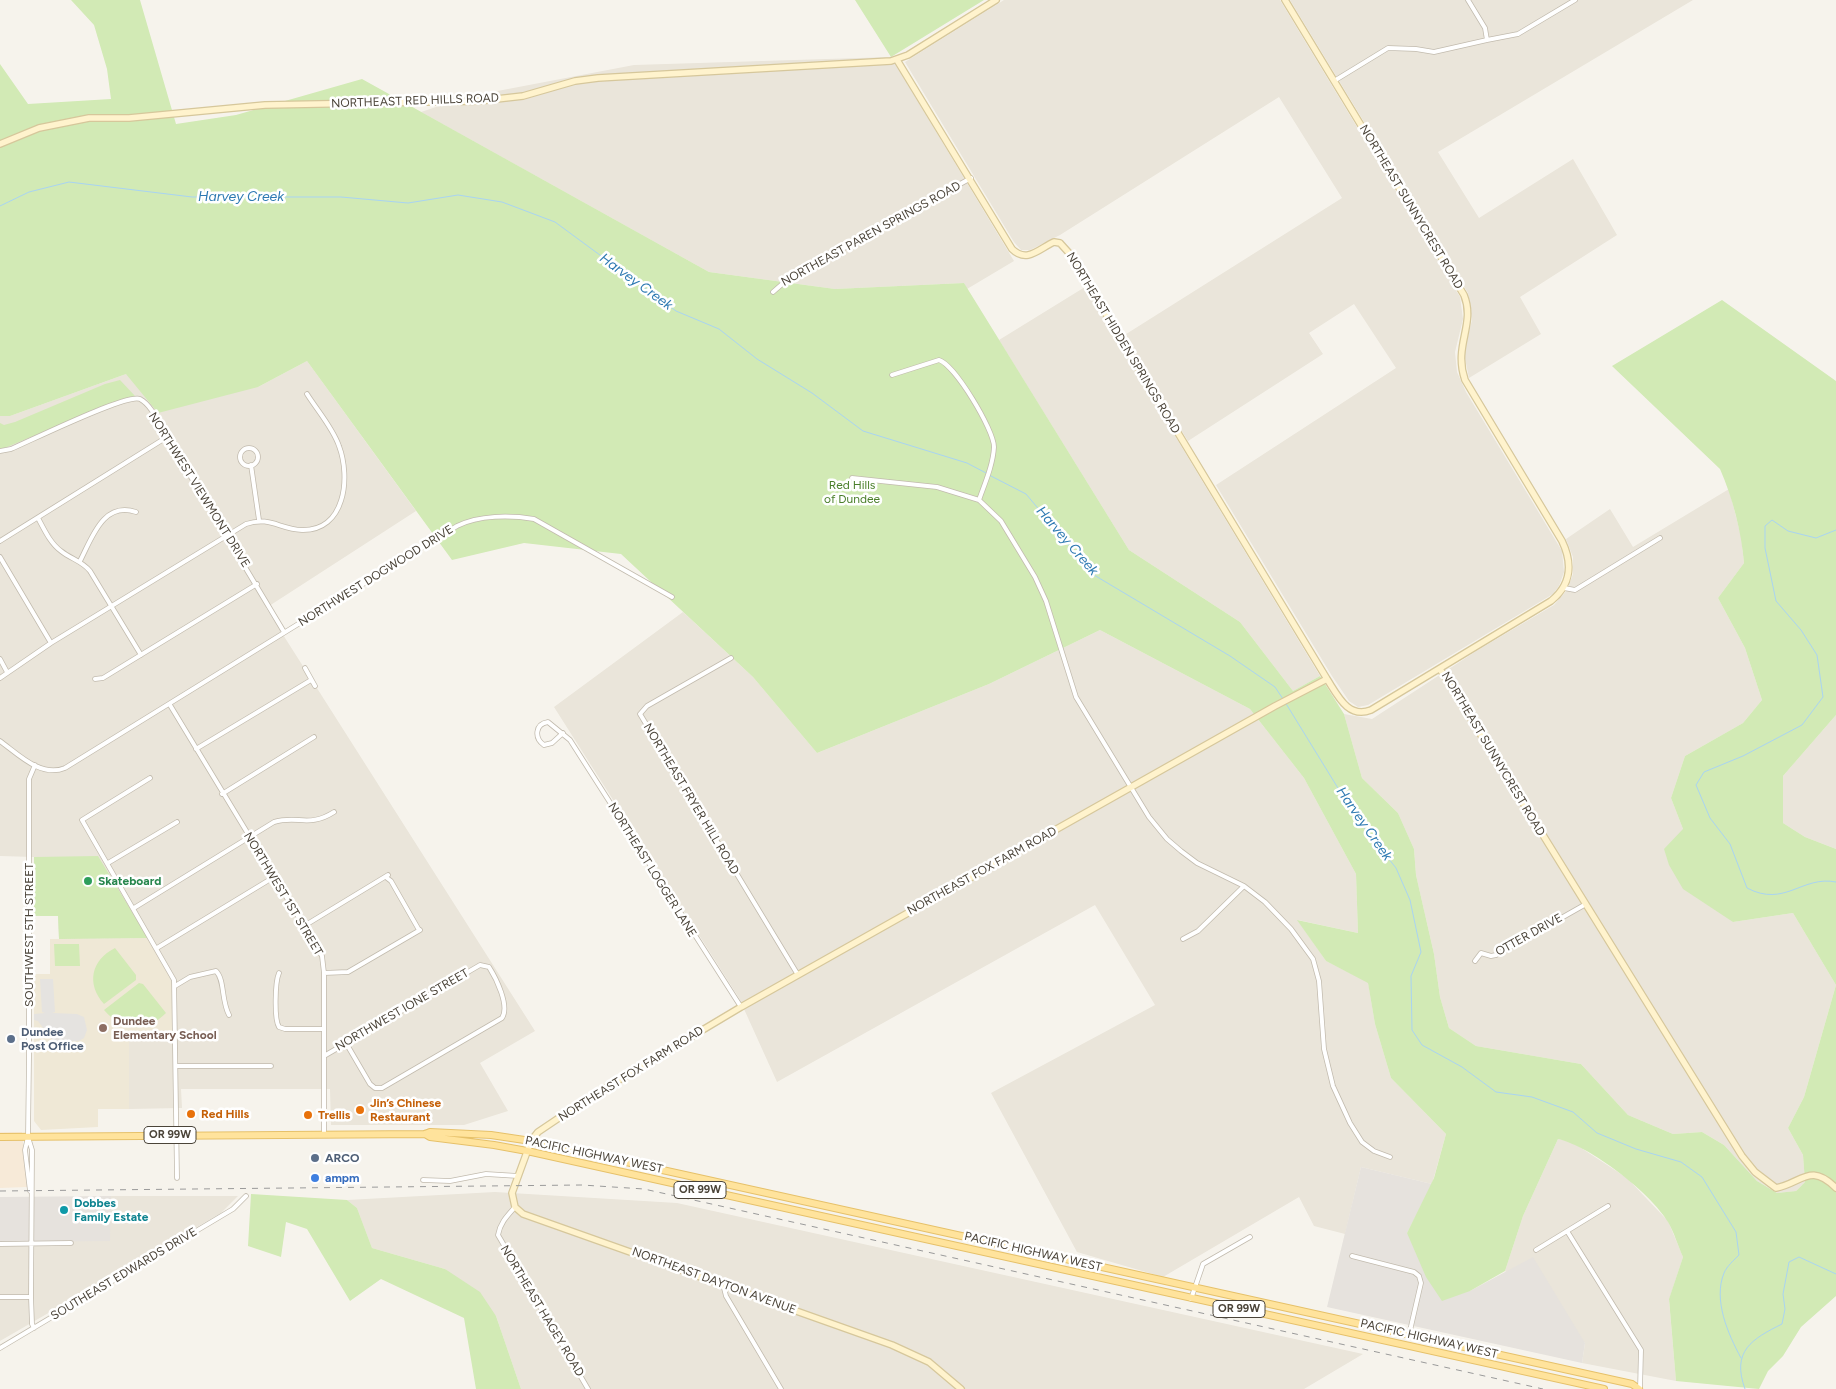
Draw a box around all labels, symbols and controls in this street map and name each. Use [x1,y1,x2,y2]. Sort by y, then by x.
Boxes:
street label: NORTHEAST RED HILLS ROAD [331,91,499,111]
street label: NORTHEAST SUNNYCREST ROAD [1356,122,1466,292]
street label: NORTHEAST PAREN SPRINGS ROAD [779,179,963,289]
water label: Harvey Creek [198,189,284,205]
water label: Harvey Creek [596,250,676,314]
street label: NORTHEAST HIDDEN SPRINGS ROAD [1063,250,1183,436]
street label: NORTHWEST VIEWMONT DRIVE [145,410,253,570]
park label: Red Hills of Dundee [824,478,880,506]
water label: Harvey Creek [1032,503,1102,579]
street label: NORTHWEST DOGWOOD DRIVE [296,522,456,630]
street label: NORTHEAST SUNNYCREST ROAD [1438,669,1548,839]
street label: NORTHEAST FRYER HILL ROAD [640,721,742,877]
water label: Harvey Creek [1332,784,1396,864]
street label: NORTHEAST LOGGER LANE [605,800,699,940]
street label: NORTHEAST FOX FARM ROAD [905,824,1059,918]
street label: NORTHWEST 1ST STREET [240,830,326,958]
street label: SOUTHWEST 5TH STREET [22,863,36,1007]
place label: Skateboard [98,874,161,888]
marker: Skateboard [82,875,94,887]
street label: OTTER DRIVE [1493,911,1565,959]
street label: NORTHWEST IONE STREET [333,966,471,1054]
place label: Dundee Elementary School [113,1014,217,1042]
marker: Dundee Elementary School [97,1022,109,1034]
street label: NORTHEAST FOX FARM ROAD [556,1023,706,1125]
place label: Dundee Post Office [21,1025,84,1053]
marker: Dundee Post Office [5,1033,17,1045]
place label: Jin’s Chinese Restaurant [370,1096,441,1124]
marker: Jin’s Chinese Restaurant [354,1104,366,1116]
place label: Red Hills [201,1107,249,1121]
marker: Red Hills [185,1108,197,1120]
place label: Trellis [318,1108,350,1122]
marker: Trellis [302,1109,314,1121]
road number: OR 99W [144,1126,196,1144]
street label: PACIFIC HIGHWAY WEST [524,1133,664,1177]
place label: ARCO [325,1151,359,1165]
marker: ARCO [309,1152,321,1164]
place label: ampm [325,1171,360,1185]
marker: ampm [309,1172,321,1184]
road number: OR 99W [674,1182,726,1198]
place label: Dobbes Family Estate [74,1196,148,1224]
marker: Dobbes Family Estate [58,1204,70,1216]
street label: SOUTHEAST EDWARDS DRIVE [48,1225,200,1323]
street label: PACIFIC HIGHWAY WEST [963,1229,1103,1275]
street label: NORTHEAST HAGEY ROAD [497,1243,587,1379]
street label: NORTHEAST DAYTON AVENUE [630,1245,798,1317]
road number: OR 99W [1213,1300,1265,1318]
street label: PACIFIC HIGHWAY WEST [1359,1316,1499,1362]

